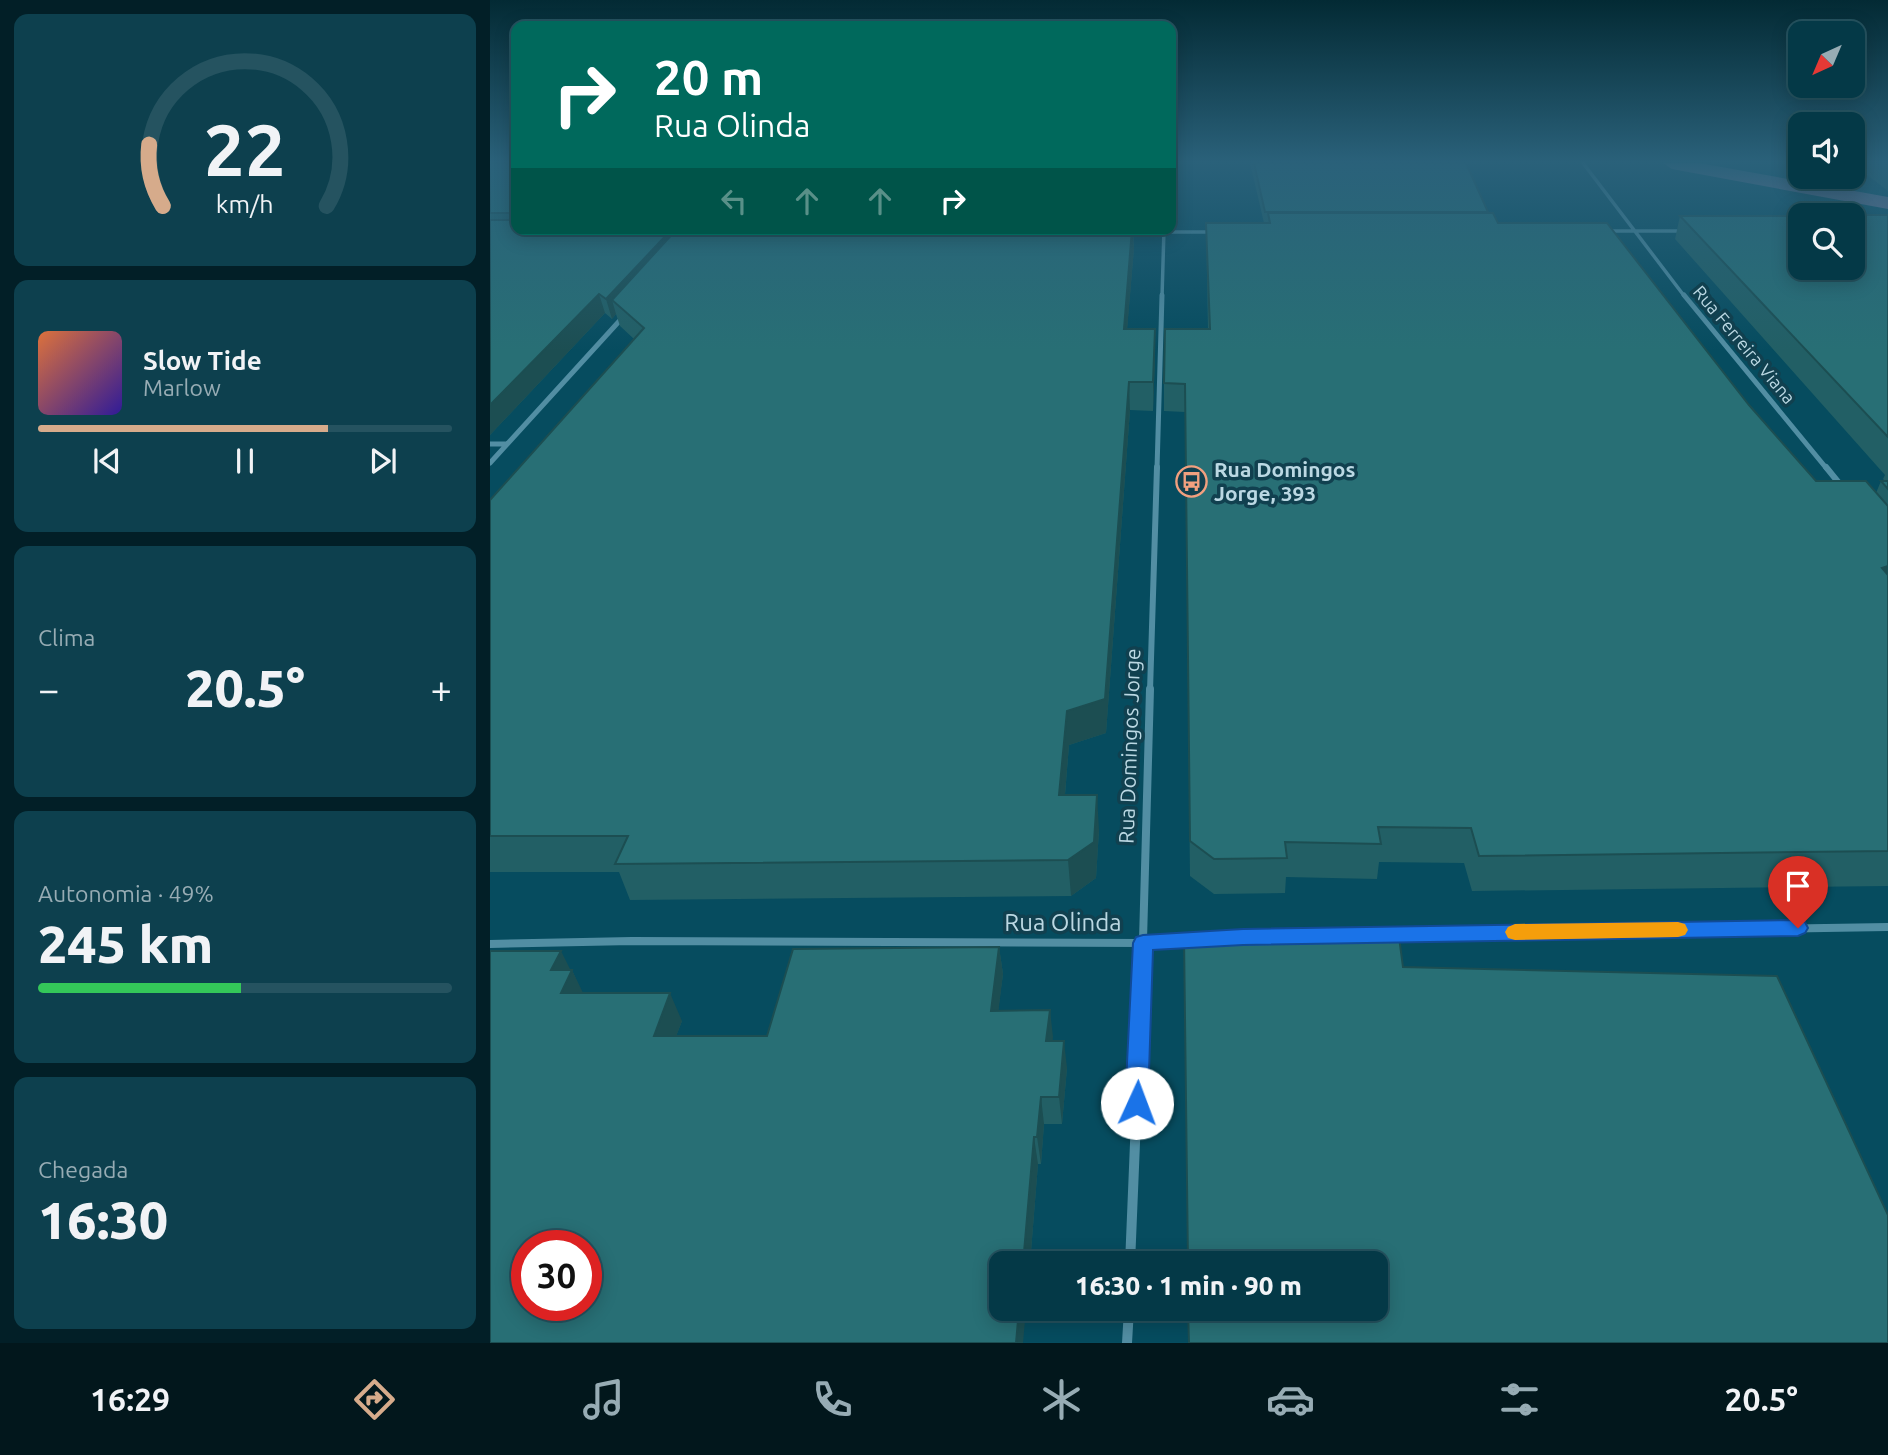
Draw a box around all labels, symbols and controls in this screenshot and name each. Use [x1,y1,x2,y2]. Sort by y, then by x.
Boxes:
north arrow [1788,21,1866,98]
map controls [1788,21,1865,280]
icon: right [539,49,630,140]
text: 20 m [654,49,763,104]
text: Rua Olinda [654,107,810,143]
text: 22 [204,108,286,190]
button: sound [1788,112,1865,189]
icon: left [715,182,753,220]
icon: ahead [788,182,826,220]
icon: ahead [861,182,899,220]
icon: right [934,182,972,220]
text: km/h [216,190,274,218]
button: search [1788,203,1865,280]
street label: Rua Ferreira Viana [1690,281,1800,407]
text: Slow Tide [143,346,262,375]
text: Marlow [143,375,221,400]
icon: previous [88,442,126,480]
icon: pause [226,442,264,480]
icon: next [364,442,402,480]
place label: Rua Domingos Jorge, 393 [1214,457,1355,505]
bus stop icon: Rua Domingos Jorge, 393 [1174,465,1208,499]
text: Clima [38,625,95,650]
street label: Rua Domingos Jorge [1114,648,1144,844]
text: 20.5° [185,659,305,717]
text: − [38,668,59,710]
text: + [431,668,452,710]
pin [1768,856,1828,928]
icon: arrive [1779,867,1817,905]
text: Autonomia · 49% [38,881,214,906]
street label: Rua Olinda [1004,909,1122,936]
text: 245 km [38,915,213,973]
position arrow [1100,1066,1174,1140]
text: Chegada [38,1157,128,1182]
text: 16:30 [38,1191,168,1249]
speed limit sign: 30 [511,1230,602,1321]
text: 16:30 · 1 min · 90 m [1075,1271,1302,1300]
icon: directions [350,1375,399,1424]
icon: music [579,1375,628,1424]
icon: phone [808,1375,857,1424]
icon: climate [1037,1375,1086,1424]
icon: car [1266,1375,1315,1424]
icon: filters [1495,1375,1544,1424]
text: 16:29 [90,1381,170,1417]
text: 20.5° [1725,1381,1798,1417]

